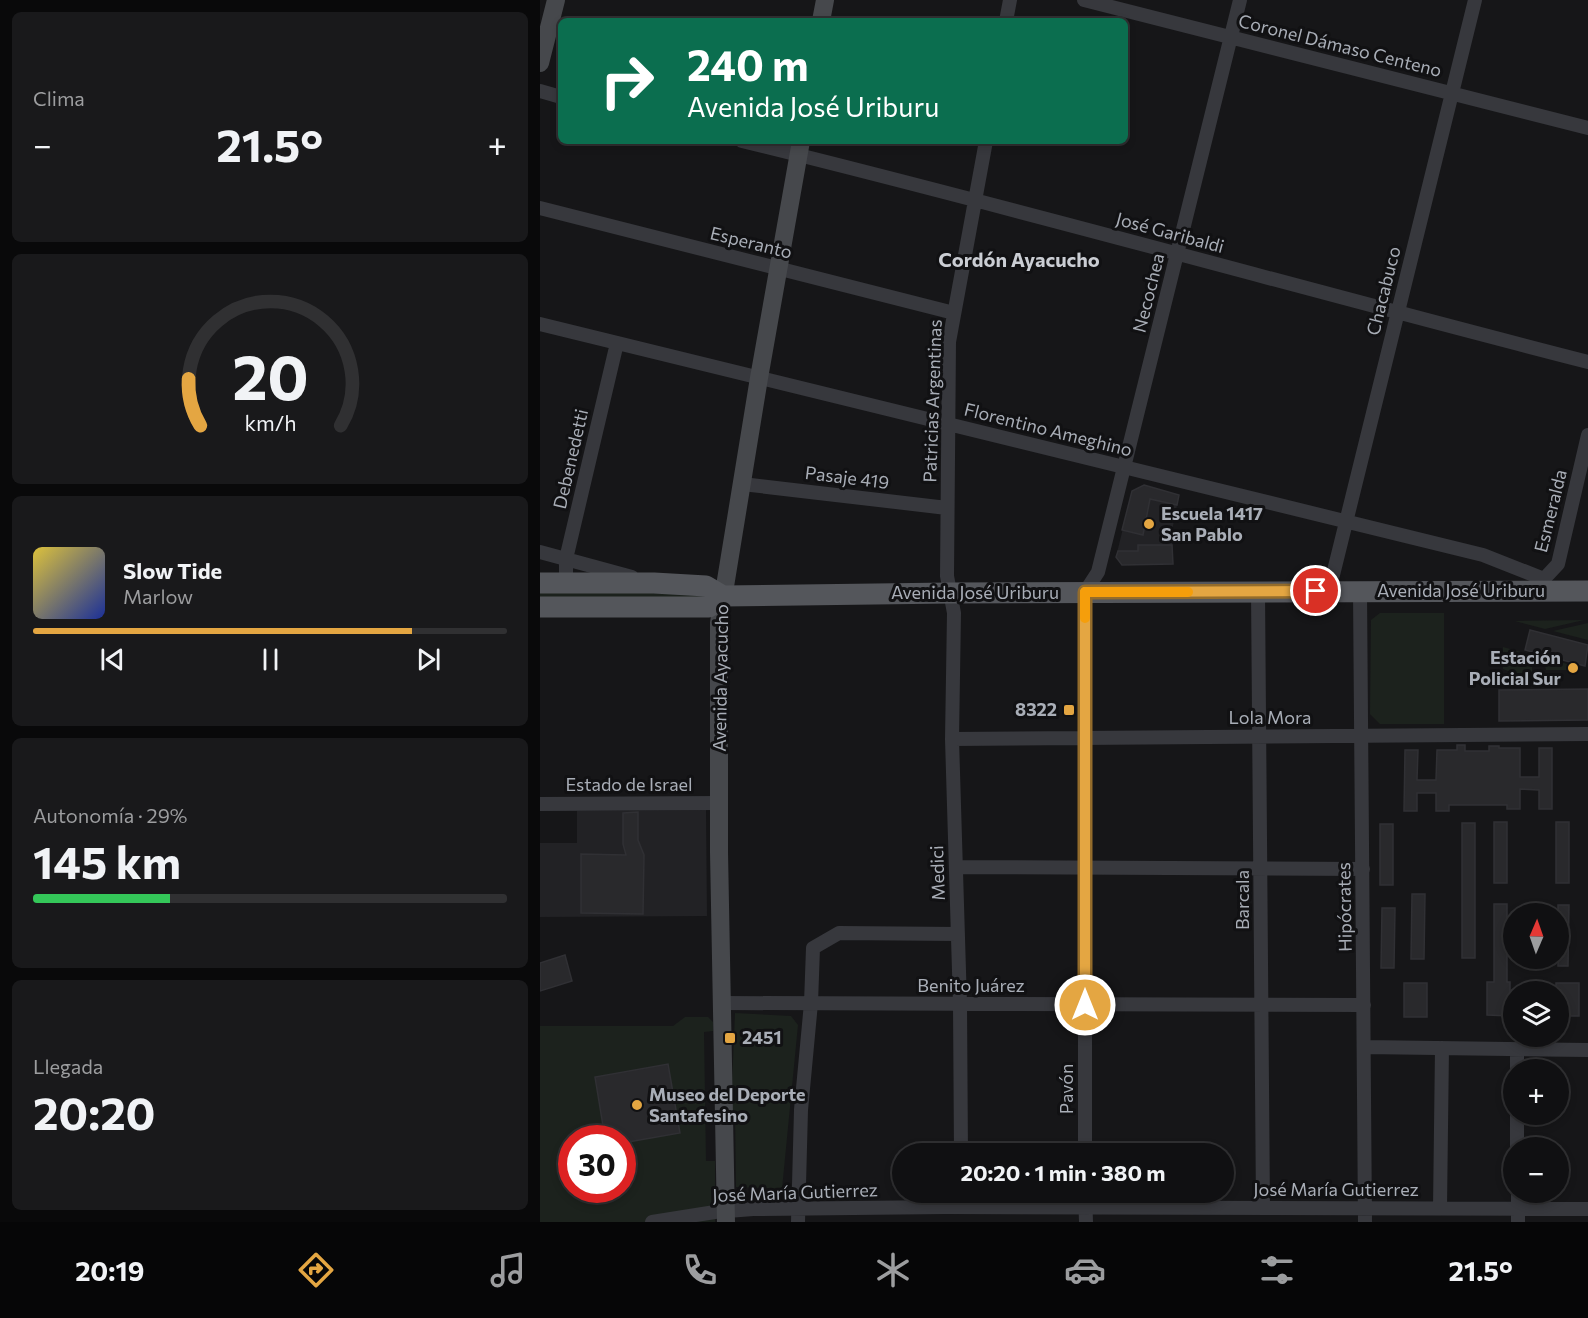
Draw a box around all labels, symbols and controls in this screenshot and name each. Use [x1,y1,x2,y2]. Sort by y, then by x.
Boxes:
street label: Coronel Dámaso Centeno [1236,9,1444,81]
text: 240 m [687,38,809,90]
icon: right [588,42,666,120]
text: Clima [33,86,85,110]
text: Avenida José Uriburu [687,90,939,123]
text: 21.5° [216,116,323,171]
text: − [33,123,52,164]
text: + [488,123,507,164]
street label: José Garibaldi [1114,207,1227,257]
street label: Esperanto [708,221,795,263]
street label: Chacabuco [1361,244,1405,337]
district label: Cordón Ayacucho [938,247,1100,271]
street label: Necochea [1128,251,1168,335]
street label: Patricias Argentinas [918,319,946,483]
text: 20 [232,337,308,413]
street label: Florentino Ameghino [962,398,1134,461]
street label: Debenedetti [548,407,592,511]
text: km/h [244,409,296,435]
street label: Pasaje 419 [804,461,891,493]
street label: Esmeralda [1529,467,1571,555]
place label: Escuela 1417 San Pablo [1161,502,1263,545]
marker: Escuela 1417 San Pablo [1142,517,1156,531]
text: Slow Tide [123,557,222,584]
pin [1290,565,1341,616]
icon: arrive [1299,574,1332,607]
street label: Avenida José Uriburu [1377,579,1545,601]
street label: Avenida José Uriburu [891,581,1059,603]
text: Marlow [123,584,193,608]
street label: Avenida Ayacucho [708,604,732,752]
icon: previous [96,643,129,676]
icon: pause [254,643,287,676]
icon: next [412,643,445,676]
place label: Estación Policial Sur [1469,646,1562,689]
marker: Estación Policial Sur [1566,661,1580,675]
place label: 8322 [1015,698,1057,720]
marker: 8322 [1062,703,1076,717]
street label: Lola Mora [1229,706,1311,728]
street label: Estado de Israel [565,773,693,795]
text: Autonomía · 29% [33,803,187,827]
text: 145 km [33,833,181,888]
street label: Medici [925,845,949,901]
street label: Hipócrates [1332,862,1356,952]
street label: Barcala [1231,870,1253,930]
north arrow [1503,903,1569,969]
map controls [1503,903,1569,1203]
position arrow [1053,973,1117,1037]
street label: Benito Juárez [917,974,1025,996]
button: layers [1503,981,1569,1047]
place label: 2451 [742,1026,782,1048]
marker: 2451 [723,1031,737,1045]
text: Llegada [33,1054,103,1078]
button: + [1503,1059,1569,1125]
street label: Pavón [1055,1064,1077,1114]
place label: Museo del Deporte Santafesino [649,1083,805,1126]
text: 20:20 [33,1084,155,1139]
marker: Museo del Deporte Santafesino [630,1098,644,1112]
speed limit sign: 30 [558,1125,636,1203]
button: − [1503,1137,1569,1203]
text: 20:20 · 1 min · 380 m [961,1159,1165,1186]
street label: José María Gutierrez [712,1178,878,1206]
street label: José María Gutierrez [1253,1178,1419,1200]
icon: directions [295,1249,337,1291]
icon: music [487,1249,529,1291]
icon: phone [679,1249,721,1291]
icon: climate [872,1249,914,1291]
icon: car [1064,1249,1106,1291]
icon: filters [1256,1249,1298,1291]
text: 20:19 [75,1254,144,1287]
text: 21.5° [1449,1254,1513,1287]

